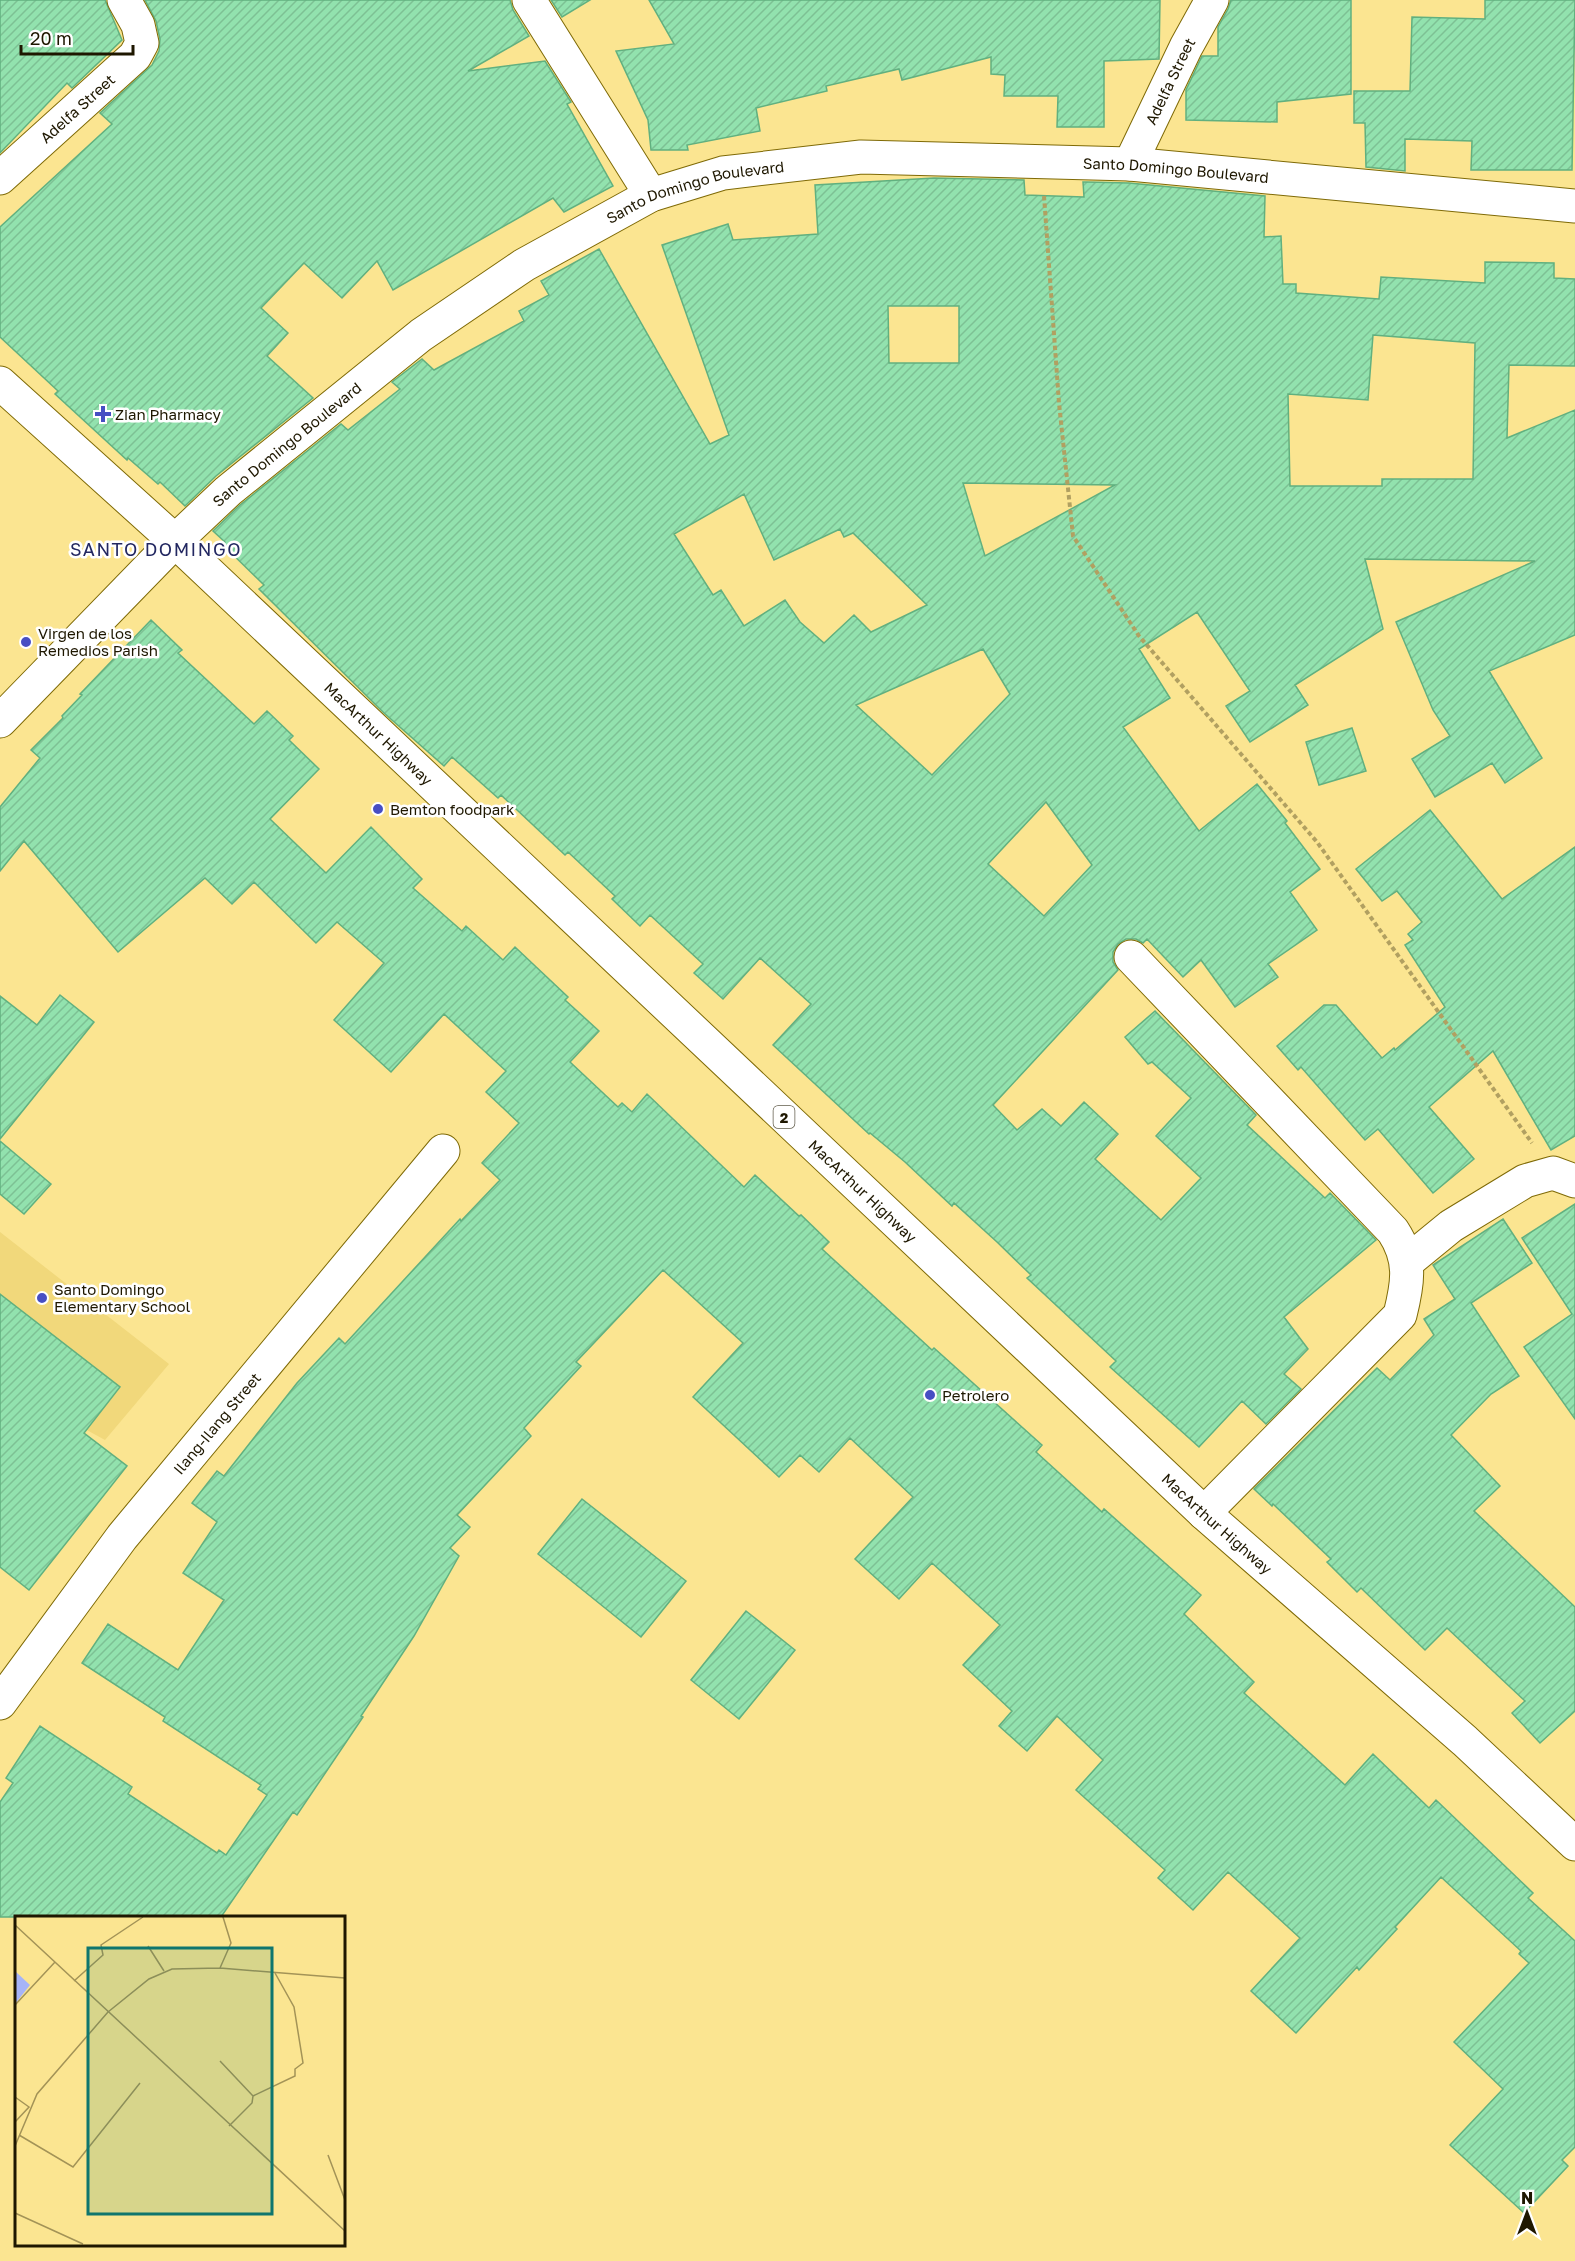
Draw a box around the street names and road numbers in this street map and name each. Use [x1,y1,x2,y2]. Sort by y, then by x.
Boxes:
street label: Adelfa Street [1141,34,1198,127]
street label: Adelfa Street [36,70,118,147]
street label: Santo Domingo Boulevard [1083,154,1270,186]
street label: Santo Domingo Boulevard [603,157,785,227]
street label: Santo Domingo Boulevard [209,378,365,510]
street label: MacArthur Highway [321,678,437,789]
road number: 2 [774,1106,794,1128]
street label: MacArthur Highway [805,1135,921,1246]
street label: Ilang-Ilang Street [169,1369,264,1478]
street label: MacArthur Highway [1158,1469,1276,1578]

